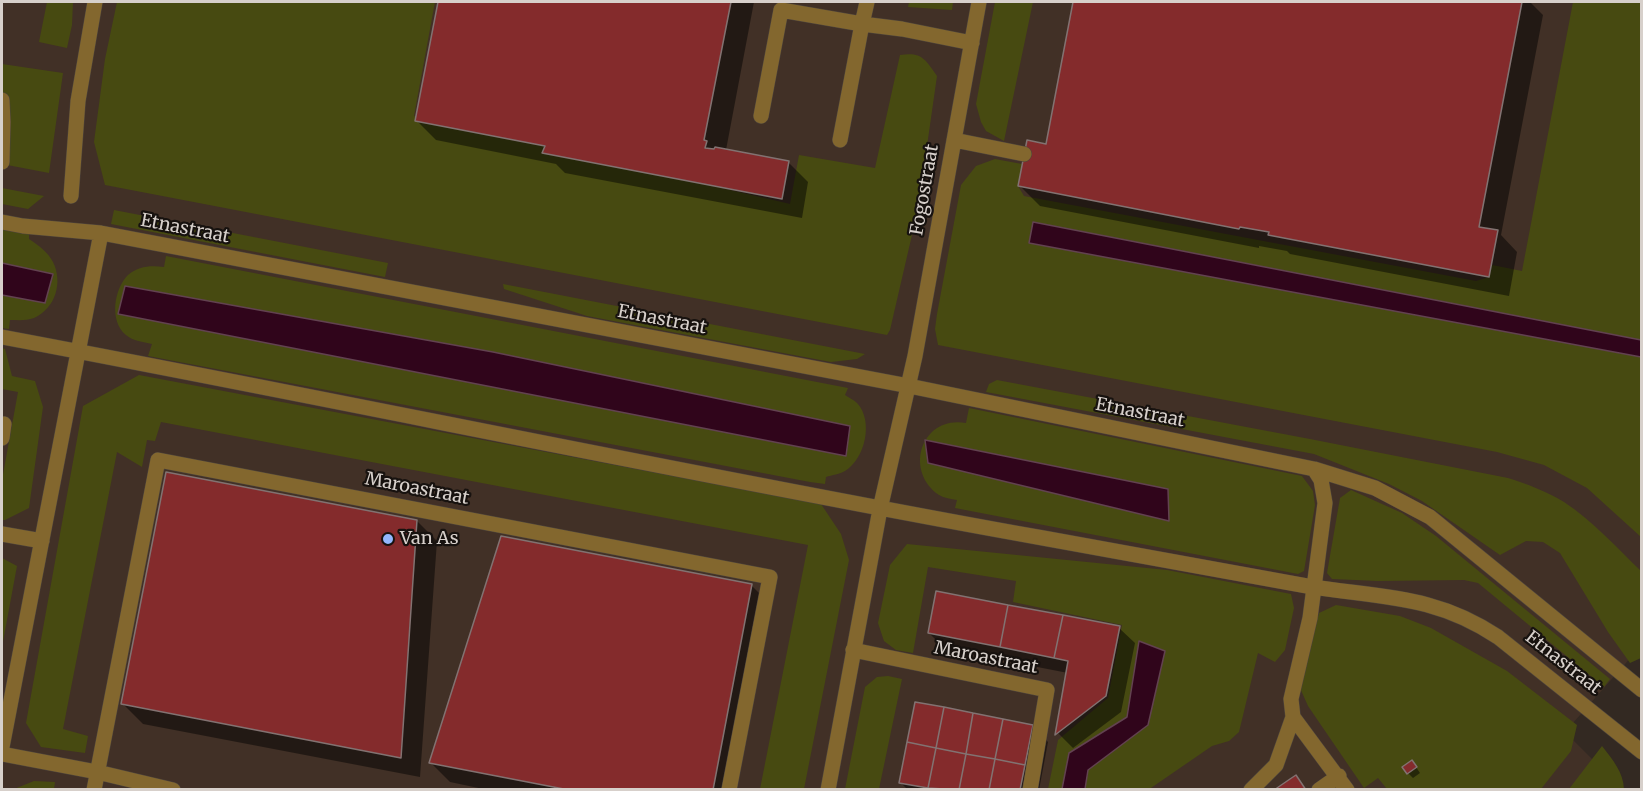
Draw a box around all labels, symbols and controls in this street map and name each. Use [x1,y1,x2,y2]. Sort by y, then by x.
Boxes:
street label: Fogostraat [906,143,944,237]
street label: Etnastraat [139,210,231,248]
street label: Etnastraat [616,301,708,339]
street label: Etnastraat [1094,394,1186,432]
street label: Maroastraat [363,468,471,510]
place label: Van As [400,528,458,550]
marker: Van As [381,532,395,546]
street label: Etnastraat [1521,627,1605,699]
street label: Maroastraat [932,637,1040,679]

